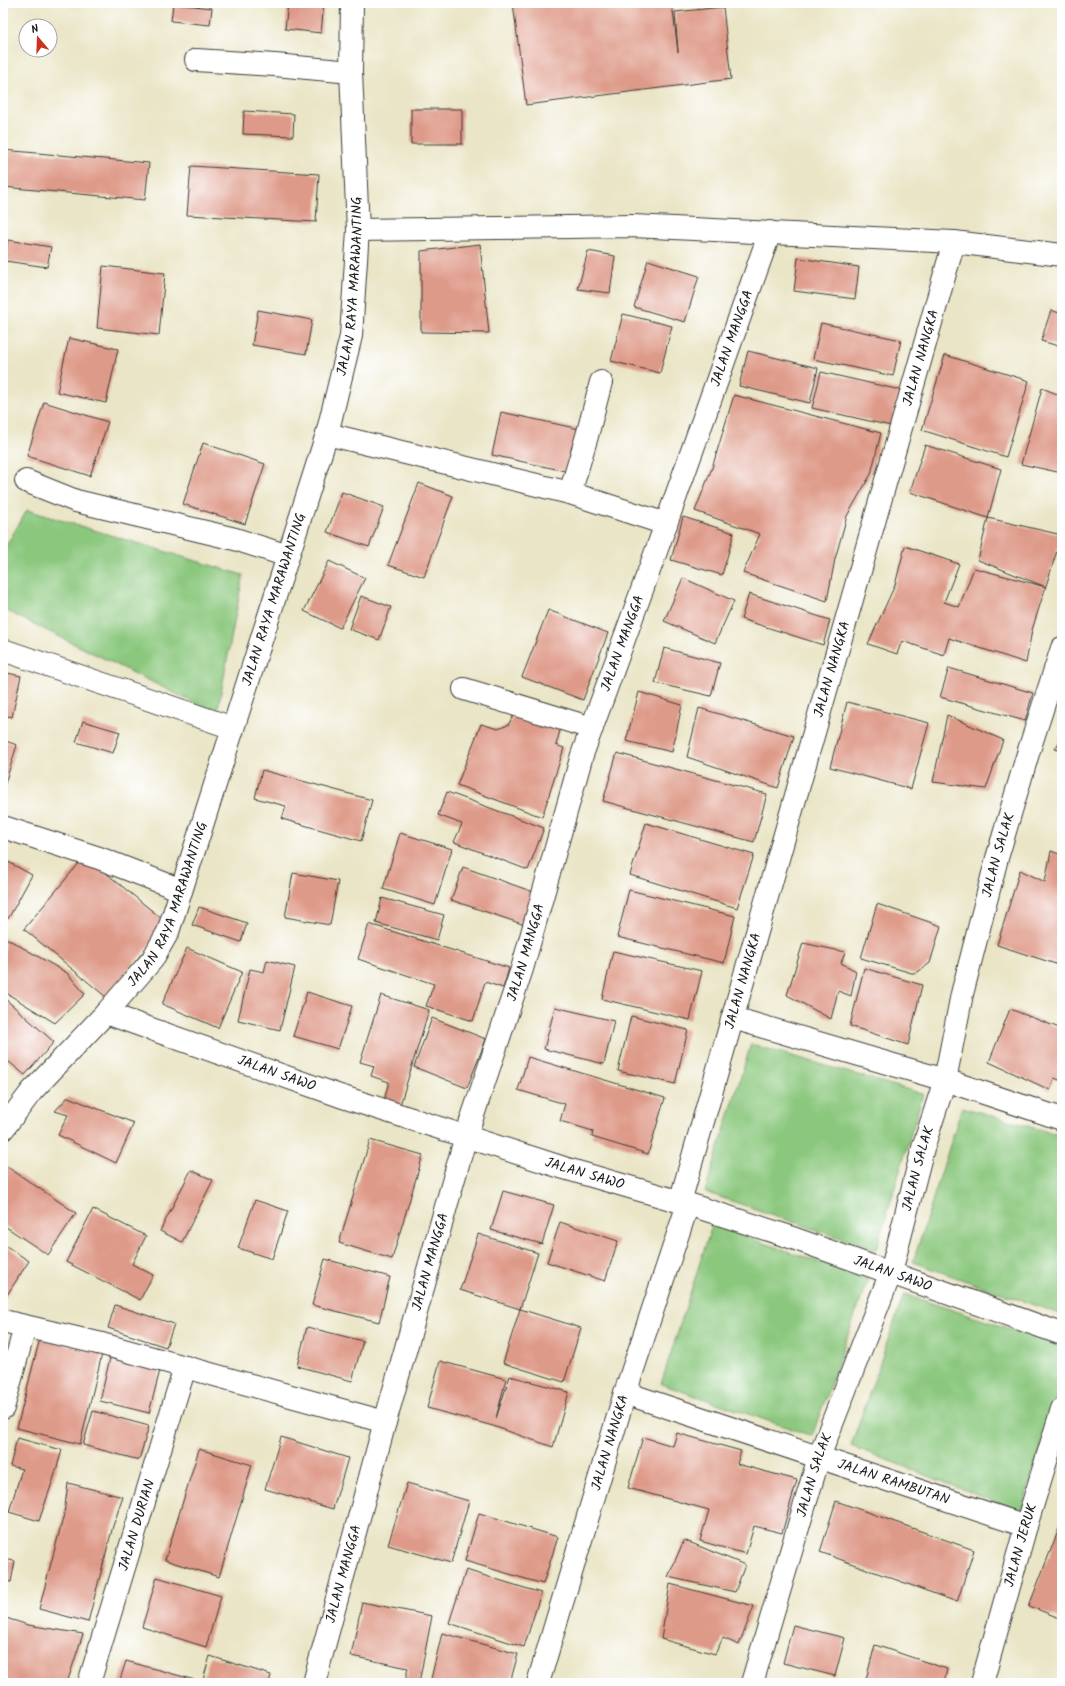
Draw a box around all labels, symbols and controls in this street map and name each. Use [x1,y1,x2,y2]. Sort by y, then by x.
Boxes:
north arrow [18,18,58,58]
text: N [29,20,41,39]
street label: JALAN RAYA MARAWANTING [331,196,369,378]
street label: JALAN MANGGA [705,287,759,390]
street label: JALAN NANGKA [897,307,945,408]
street label: JALAN RAYA MARAWANTING [236,510,312,689]
street label: JALAN MANGGA [595,592,650,695]
street label: JALAN NANGKA [808,619,856,720]
street label: JALAN SALAK [976,810,1021,900]
street label: JALAN RAYA MARAWANTING [122,819,214,992]
street label: JALAN MANGGA [501,901,551,1004]
street label: JALAN NANGKA [719,930,767,1032]
street label: JALAN SAWO [234,1049,319,1098]
street label: JALAN SALAK [896,1123,940,1213]
street label: JALAN SAWO [542,1152,627,1196]
street label: JALAN MANGGA [406,1210,455,1313]
street label: JALAN SAWO [851,1250,935,1298]
street label: JALAN NANGKA [585,1392,635,1493]
street label: JALAN SALAK [791,1429,838,1520]
street label: JALAN RAMBUTAN [835,1453,953,1511]
street label: JALAN DURIAN [113,1476,161,1573]
street label: JALAN JERUK [998,1500,1043,1590]
street label: JALAN MANGGA [320,1522,368,1626]

